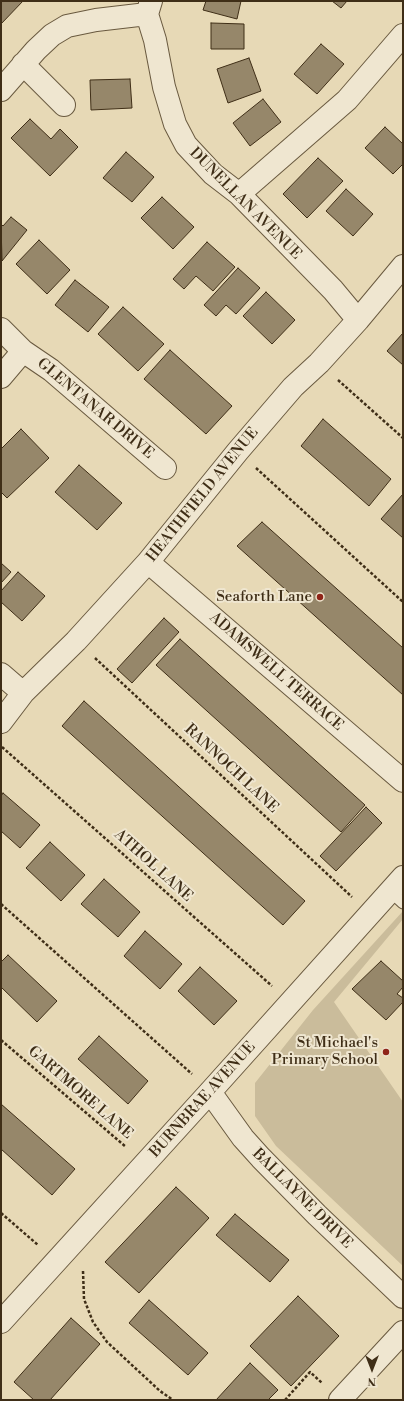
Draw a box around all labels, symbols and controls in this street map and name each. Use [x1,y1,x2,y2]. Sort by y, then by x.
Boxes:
street label: DUNELLAN AVENUE [185,144,305,264]
street label: GLENTANAR DRIVE [33,355,157,463]
street label: HEATHFIELD AVENUE [143,424,263,566]
place label: Seaforth Lane [216,588,312,606]
marker: Seaforth Lane [315,592,325,602]
street label: ADAMSWELL TERRACE [205,609,347,735]
street label: RANNOCH LANE [180,721,282,817]
street label: ATHOL LANE [110,826,196,906]
place label: St Michael's Primary School [272,1034,378,1069]
street label: BURNBRAE AVENUE [146,1038,260,1162]
street label: GARTMORE LANE [24,1043,136,1143]
marker: St Michael's Primary School [381,1047,391,1057]
street label: BALLAYNE DRIVE [248,1145,356,1253]
north arrow [352,1349,392,1389]
text: N [368,1374,376,1388]

